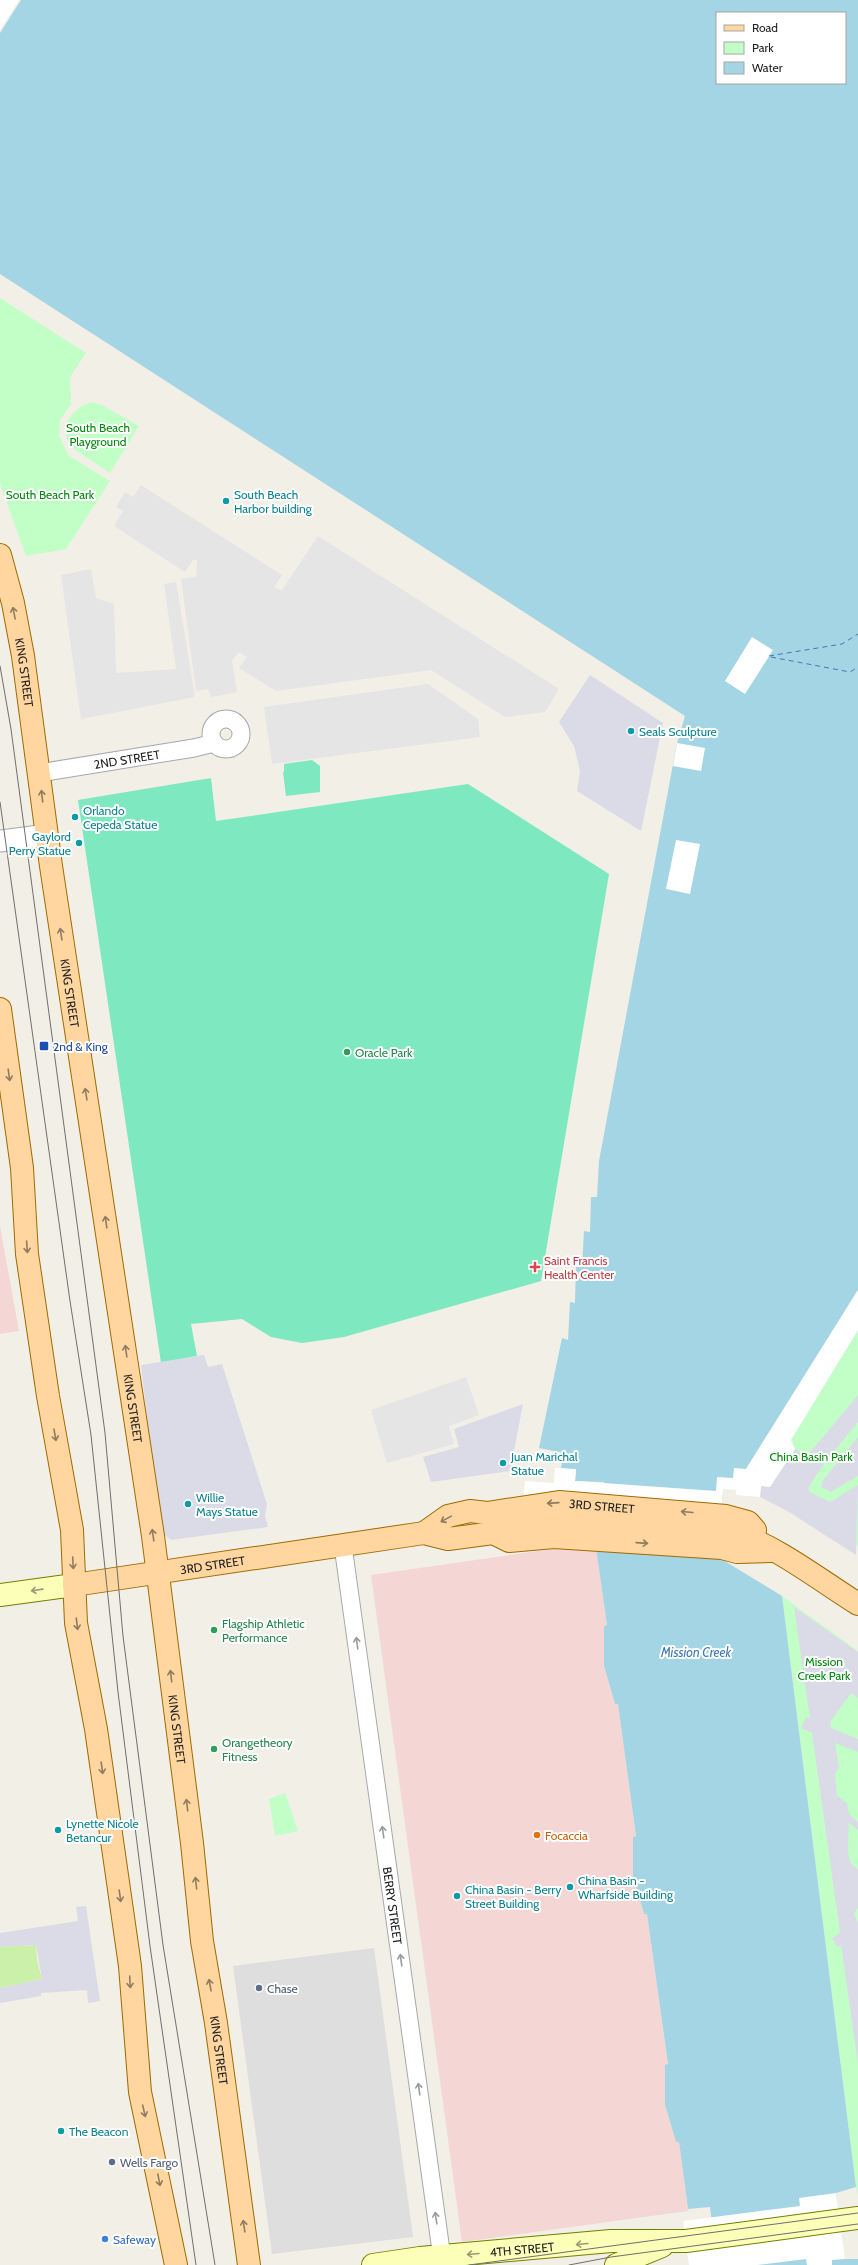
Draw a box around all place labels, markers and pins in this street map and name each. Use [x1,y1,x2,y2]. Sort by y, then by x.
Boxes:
place label: South Beach Harbor building [234,487,313,516]
marker: South Beach Harbor building [221,496,231,506]
place label: Seals Sculpture [639,724,717,739]
marker: Seals Sculpture [626,726,636,736]
place label: Orlando Cepeda Statue [83,803,157,832]
marker: Orlando Cepeda Statue [70,812,80,822]
place label: Gaylord Perry Statue [9,829,71,858]
marker: Gaylord Perry Statue [74,838,84,848]
place label: 2nd & King [53,1039,109,1054]
marker: 2nd & King [38,1040,50,1052]
place label: Oracle Park [355,1045,413,1060]
marker: Oracle Park [342,1047,352,1057]
place label: Saint Francis Health Center [544,1253,614,1282]
marker: Saint Francis Health Center [529,1261,541,1273]
place label: Juan Marichal Statue [510,1449,578,1478]
marker: Juan Marichal Statue [498,1458,508,1468]
place label: Willie Mays Statue [196,1490,258,1519]
marker: Willie Mays Statue [183,1499,193,1509]
place label: Flagship Athletic Performance [222,1616,305,1645]
marker: Flagship Athletic Performance [209,1625,219,1635]
place label: Orangetheory Fitness [222,1735,293,1764]
marker: Orangetheory Fitness [209,1744,219,1754]
place label: Lynette Nicole Betancur [66,1816,139,1845]
marker: Lynette Nicole Betancur [53,1825,63,1835]
place label: Focaccia [545,1828,588,1843]
marker: Focaccia [532,1830,542,1840]
place label: China Basin - Wharfside Building [578,1873,674,1902]
place label: China Basin - Berry Street Building [465,1882,561,1911]
marker: China Basin - Wharfside Building [565,1882,575,1892]
marker: China Basin - Berry Street Building [452,1891,462,1901]
place label: Chase [267,1981,298,1996]
marker: Chase [254,1983,264,1993]
place label: The Beacon [69,2124,129,2139]
marker: The Beacon [56,2126,66,2136]
place label: Wells Fargo [120,2155,178,2170]
marker: Wells Fargo [107,2157,117,2167]
place label: Safeway [113,2232,156,2247]
marker: Safeway [100,2234,110,2244]

